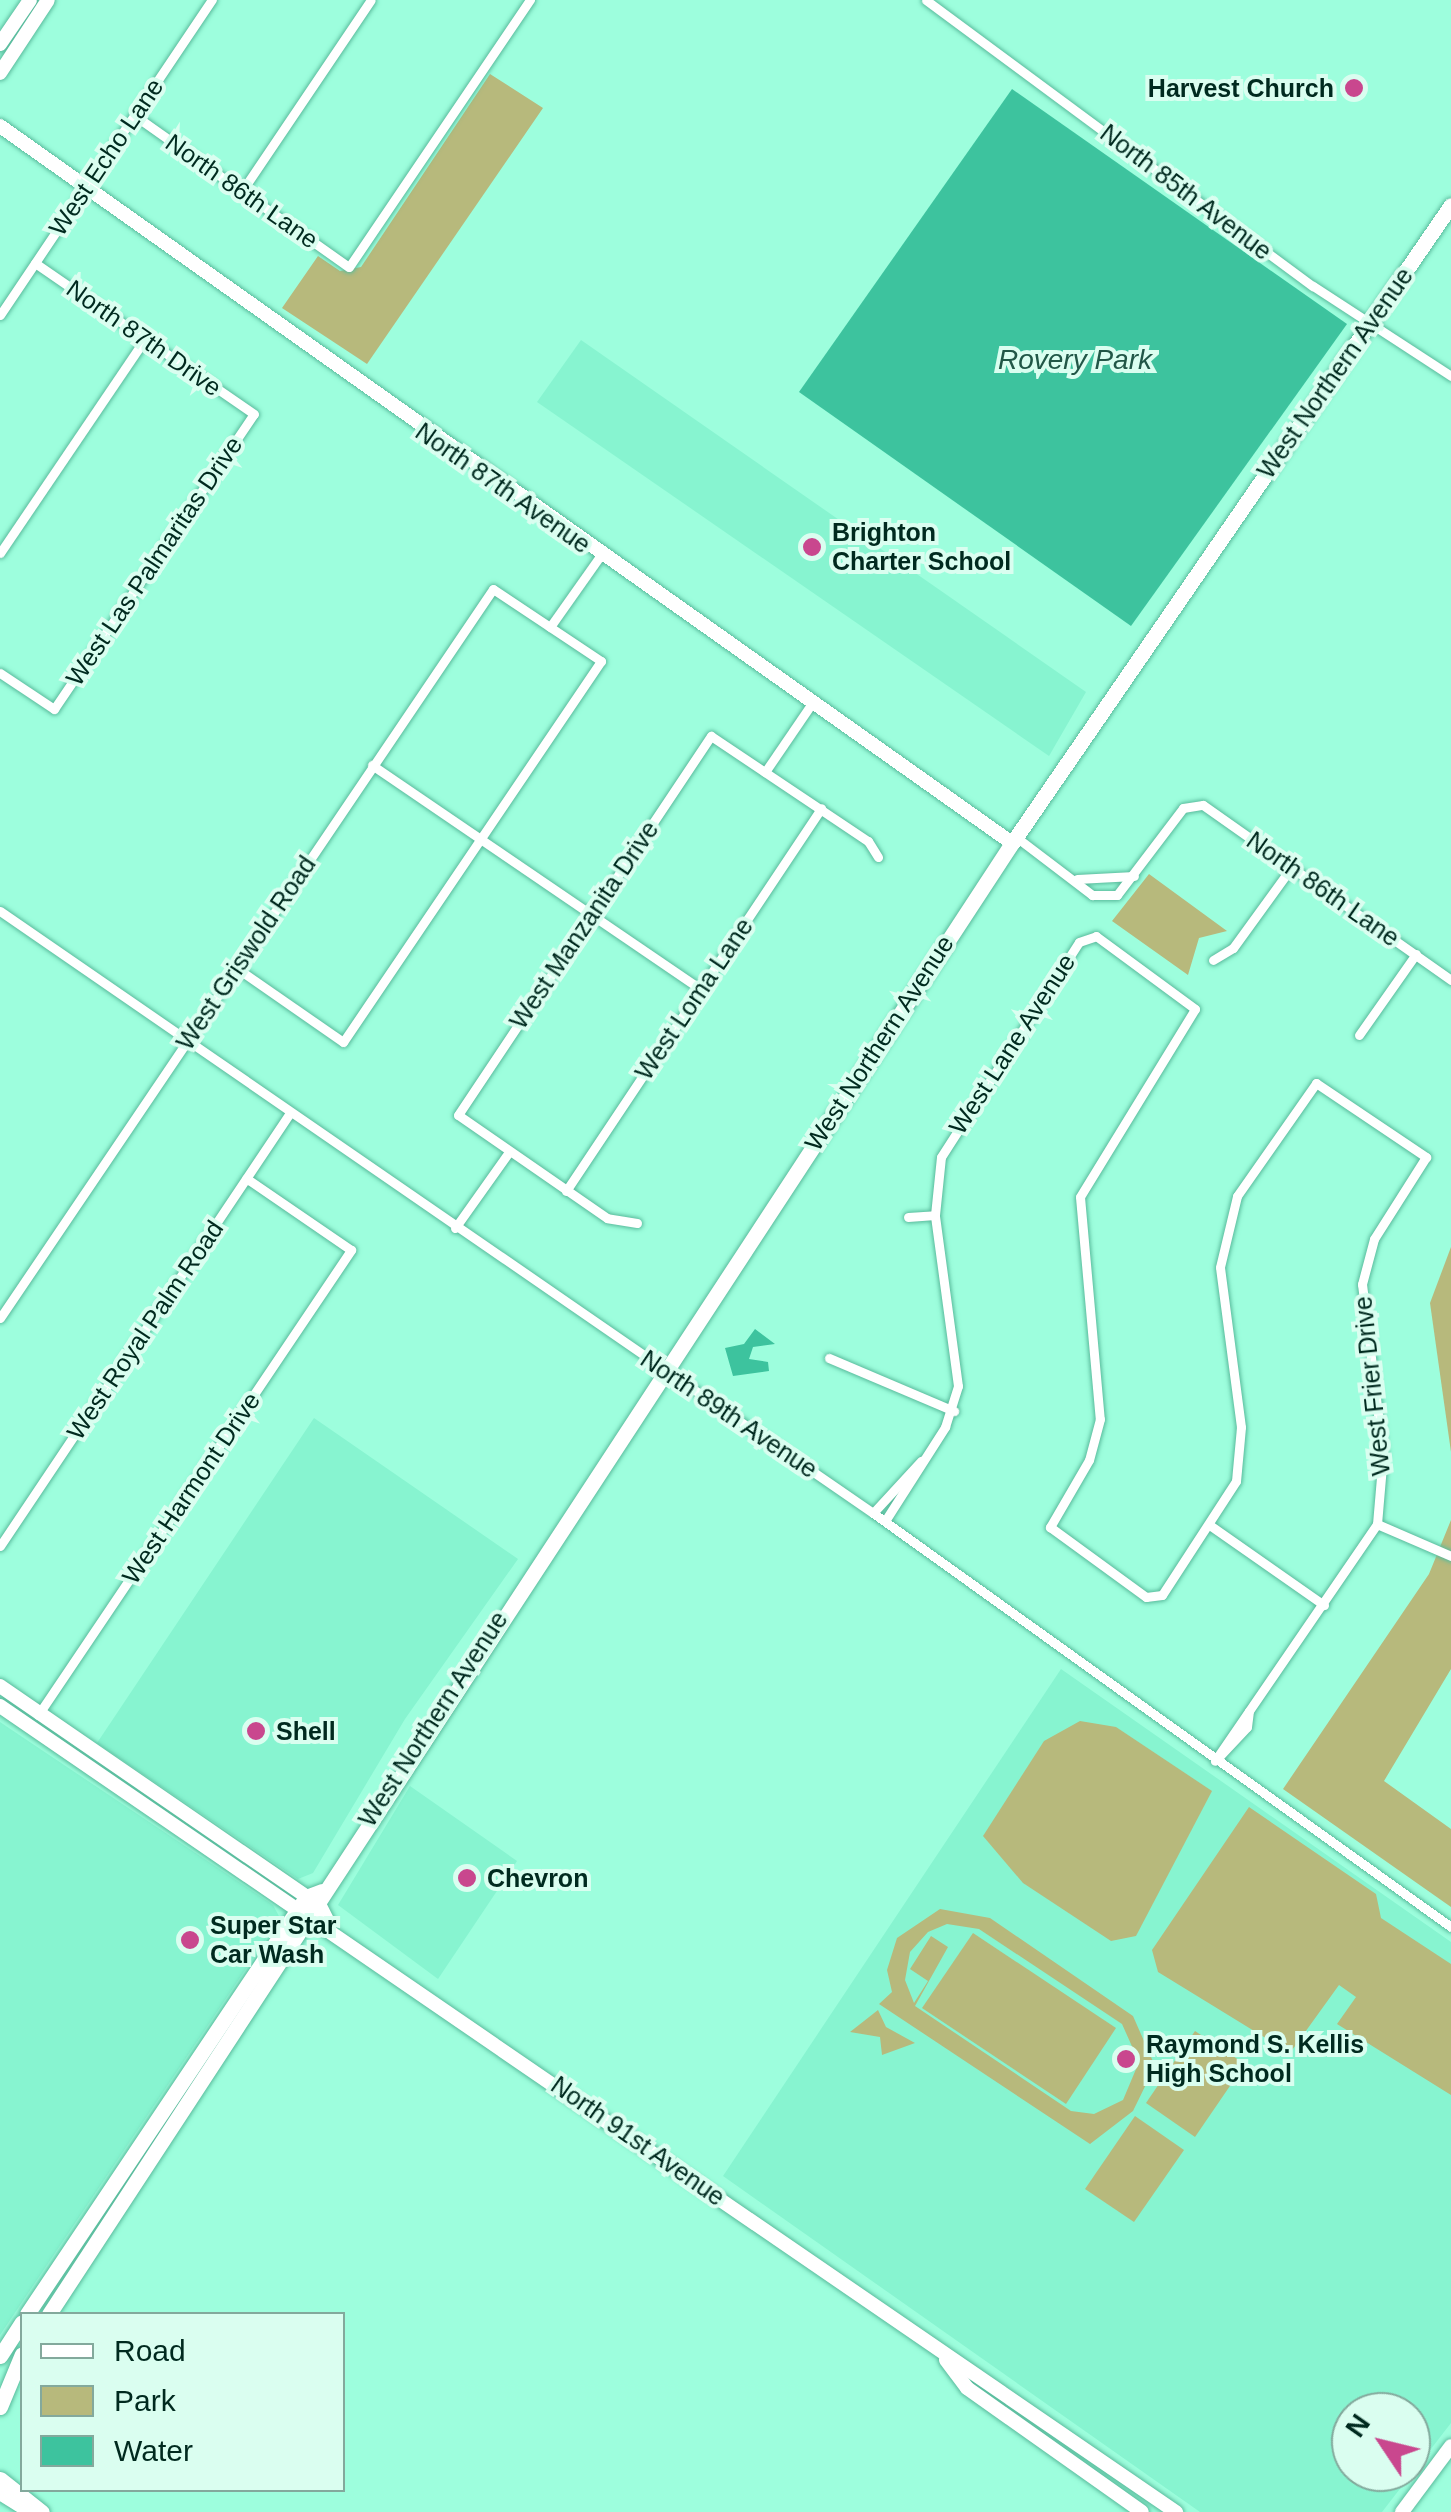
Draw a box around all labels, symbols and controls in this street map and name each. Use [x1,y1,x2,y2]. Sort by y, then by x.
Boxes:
street label: West Echo Lane [42,73,170,241]
place label: Harvest Church [1148,73,1334,103]
marker: Harvest Church [1343,77,1365,99]
street label: North 85th Avenue [1094,117,1278,267]
street label: North 86th Lane [160,127,324,255]
street label: West Northern Avenue [1250,261,1420,485]
street label: North 87th Drive [61,274,227,402]
water label: Rovery Park [998,343,1152,377]
street label: North 87th Avenue [409,416,597,560]
street label: West Las Palmaritas Drive [59,431,249,691]
place label: Brighton Charter School [832,518,1011,577]
marker: Brighton Charter School [801,536,823,558]
street label: West Manzanita Drive [503,815,665,1035]
street label: North 86th Lane [1241,825,1405,953]
street label: West Griswold Road [170,850,322,1056]
street label: West Loma Lane [629,912,759,1086]
street label: West Northern Avenue [798,929,960,1157]
street label: West Lane Avenue [942,948,1082,1140]
street label: West Royal Palm Road [60,1215,230,1445]
street label: West Frier Drive [1348,1295,1396,1477]
street label: North 89th Avenue [634,1343,824,1485]
street label: West Harmont Drive [116,1387,266,1589]
street label: West Northern Avenue [352,1605,514,1833]
place label: Shell [276,1716,336,1746]
marker: Shell [245,1720,267,1742]
place label: Chevron [487,1863,588,1893]
marker: Chevron [456,1867,478,1889]
place label: Super Star Car Wash [210,1911,336,1970]
marker: Super Star Car Wash [179,1929,201,1951]
place label: Raymond S. Kellis High School [1146,2030,1364,2089]
marker: Raymond S. Kellis High School [1115,2048,1137,2070]
street label: North 91st Avenue [545,2069,731,2213]
legend [20,2312,345,2492]
text: Road [114,2334,186,2367]
text: Park [114,2384,176,2417]
north arrow [1331,2392,1431,2492]
text: N [1339,2408,1376,2443]
text: Water [114,2434,193,2467]

